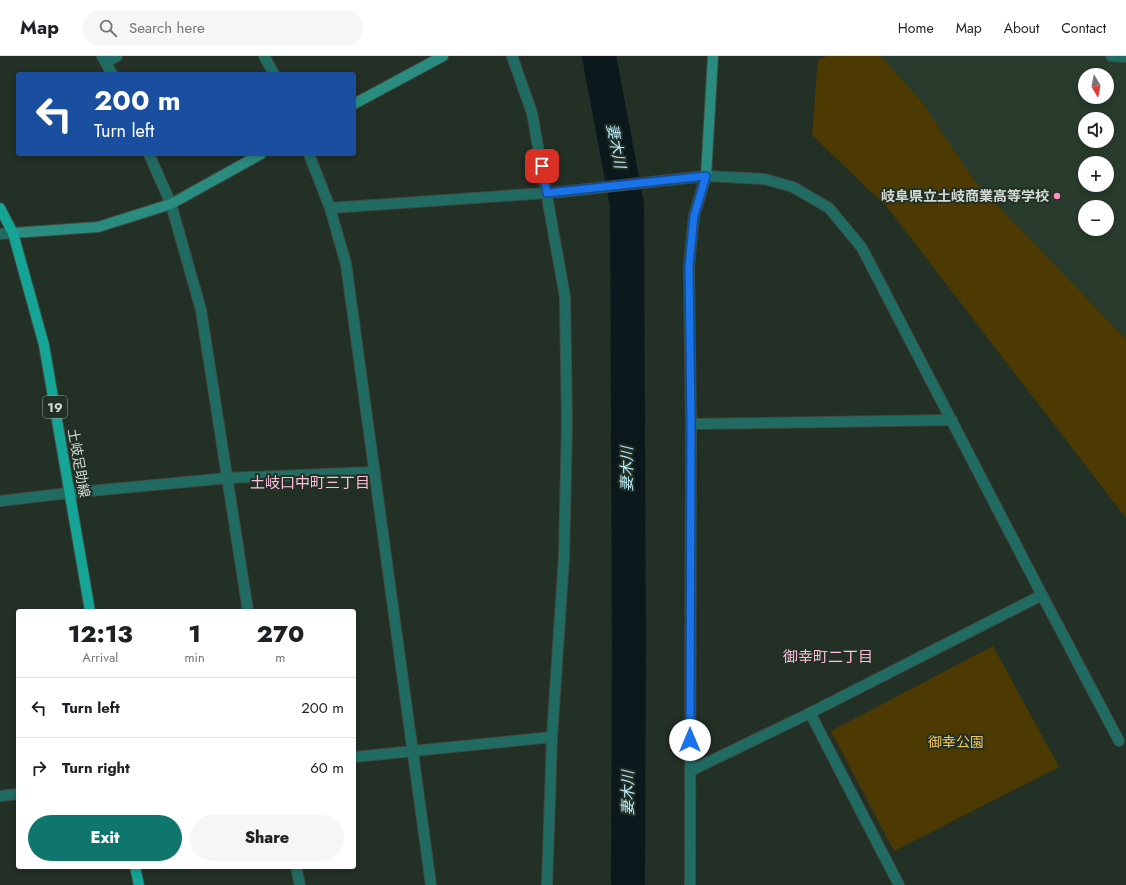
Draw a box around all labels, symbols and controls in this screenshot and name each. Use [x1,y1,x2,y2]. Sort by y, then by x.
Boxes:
search box [83,10,363,46]
text: Map [20,14,59,41]
icon: search [97,17,119,39]
text: Search here [129,17,205,39]
text: Home [898,18,934,38]
text: Map [956,18,982,38]
text: About [1004,18,1039,38]
text: Contact [1061,18,1106,38]
north arrow [1078,68,1114,104]
map controls [1078,68,1114,236]
text: 200 m [94,80,181,121]
icon: left [28,88,80,140]
button: sound [1078,112,1114,148]
text: Turn left [94,118,154,144]
water label: 妻木川 [601,122,631,172]
pin [525,149,559,183]
icon: arrive [531,155,553,177]
button: + [1078,156,1114,192]
place label: 岐阜県立土岐商業高等学校 [881,186,1049,206]
marker: 岐阜県立土岐商業高等学校 [1052,191,1062,201]
button: − [1078,200,1114,236]
road number: 19 [43,396,67,418]
street label: 土岐足助線 [63,427,95,499]
water label: 妻木川 [616,445,638,492]
district label: 土岐口中町三丁目 [250,472,370,494]
text: 12:13 [68,616,133,651]
text: 1 [188,616,201,651]
text: 270 [257,616,304,651]
district label: 御幸町二丁目 [783,646,873,668]
text: Arrival [82,648,118,667]
text: min [184,648,205,667]
text: m [275,648,285,667]
icon: left [28,697,50,719]
text: Turn left [62,697,120,719]
text: 200 m [301,697,344,719]
position arrow [669,719,711,761]
park label: 御幸公園 [928,732,984,752]
icon: right [28,757,50,779]
text: Turn right [62,757,130,779]
text: 60 m [310,757,344,779]
water label: 妻木川 [617,769,639,816]
button: Exit [28,815,182,861]
button: Share [190,815,344,861]

